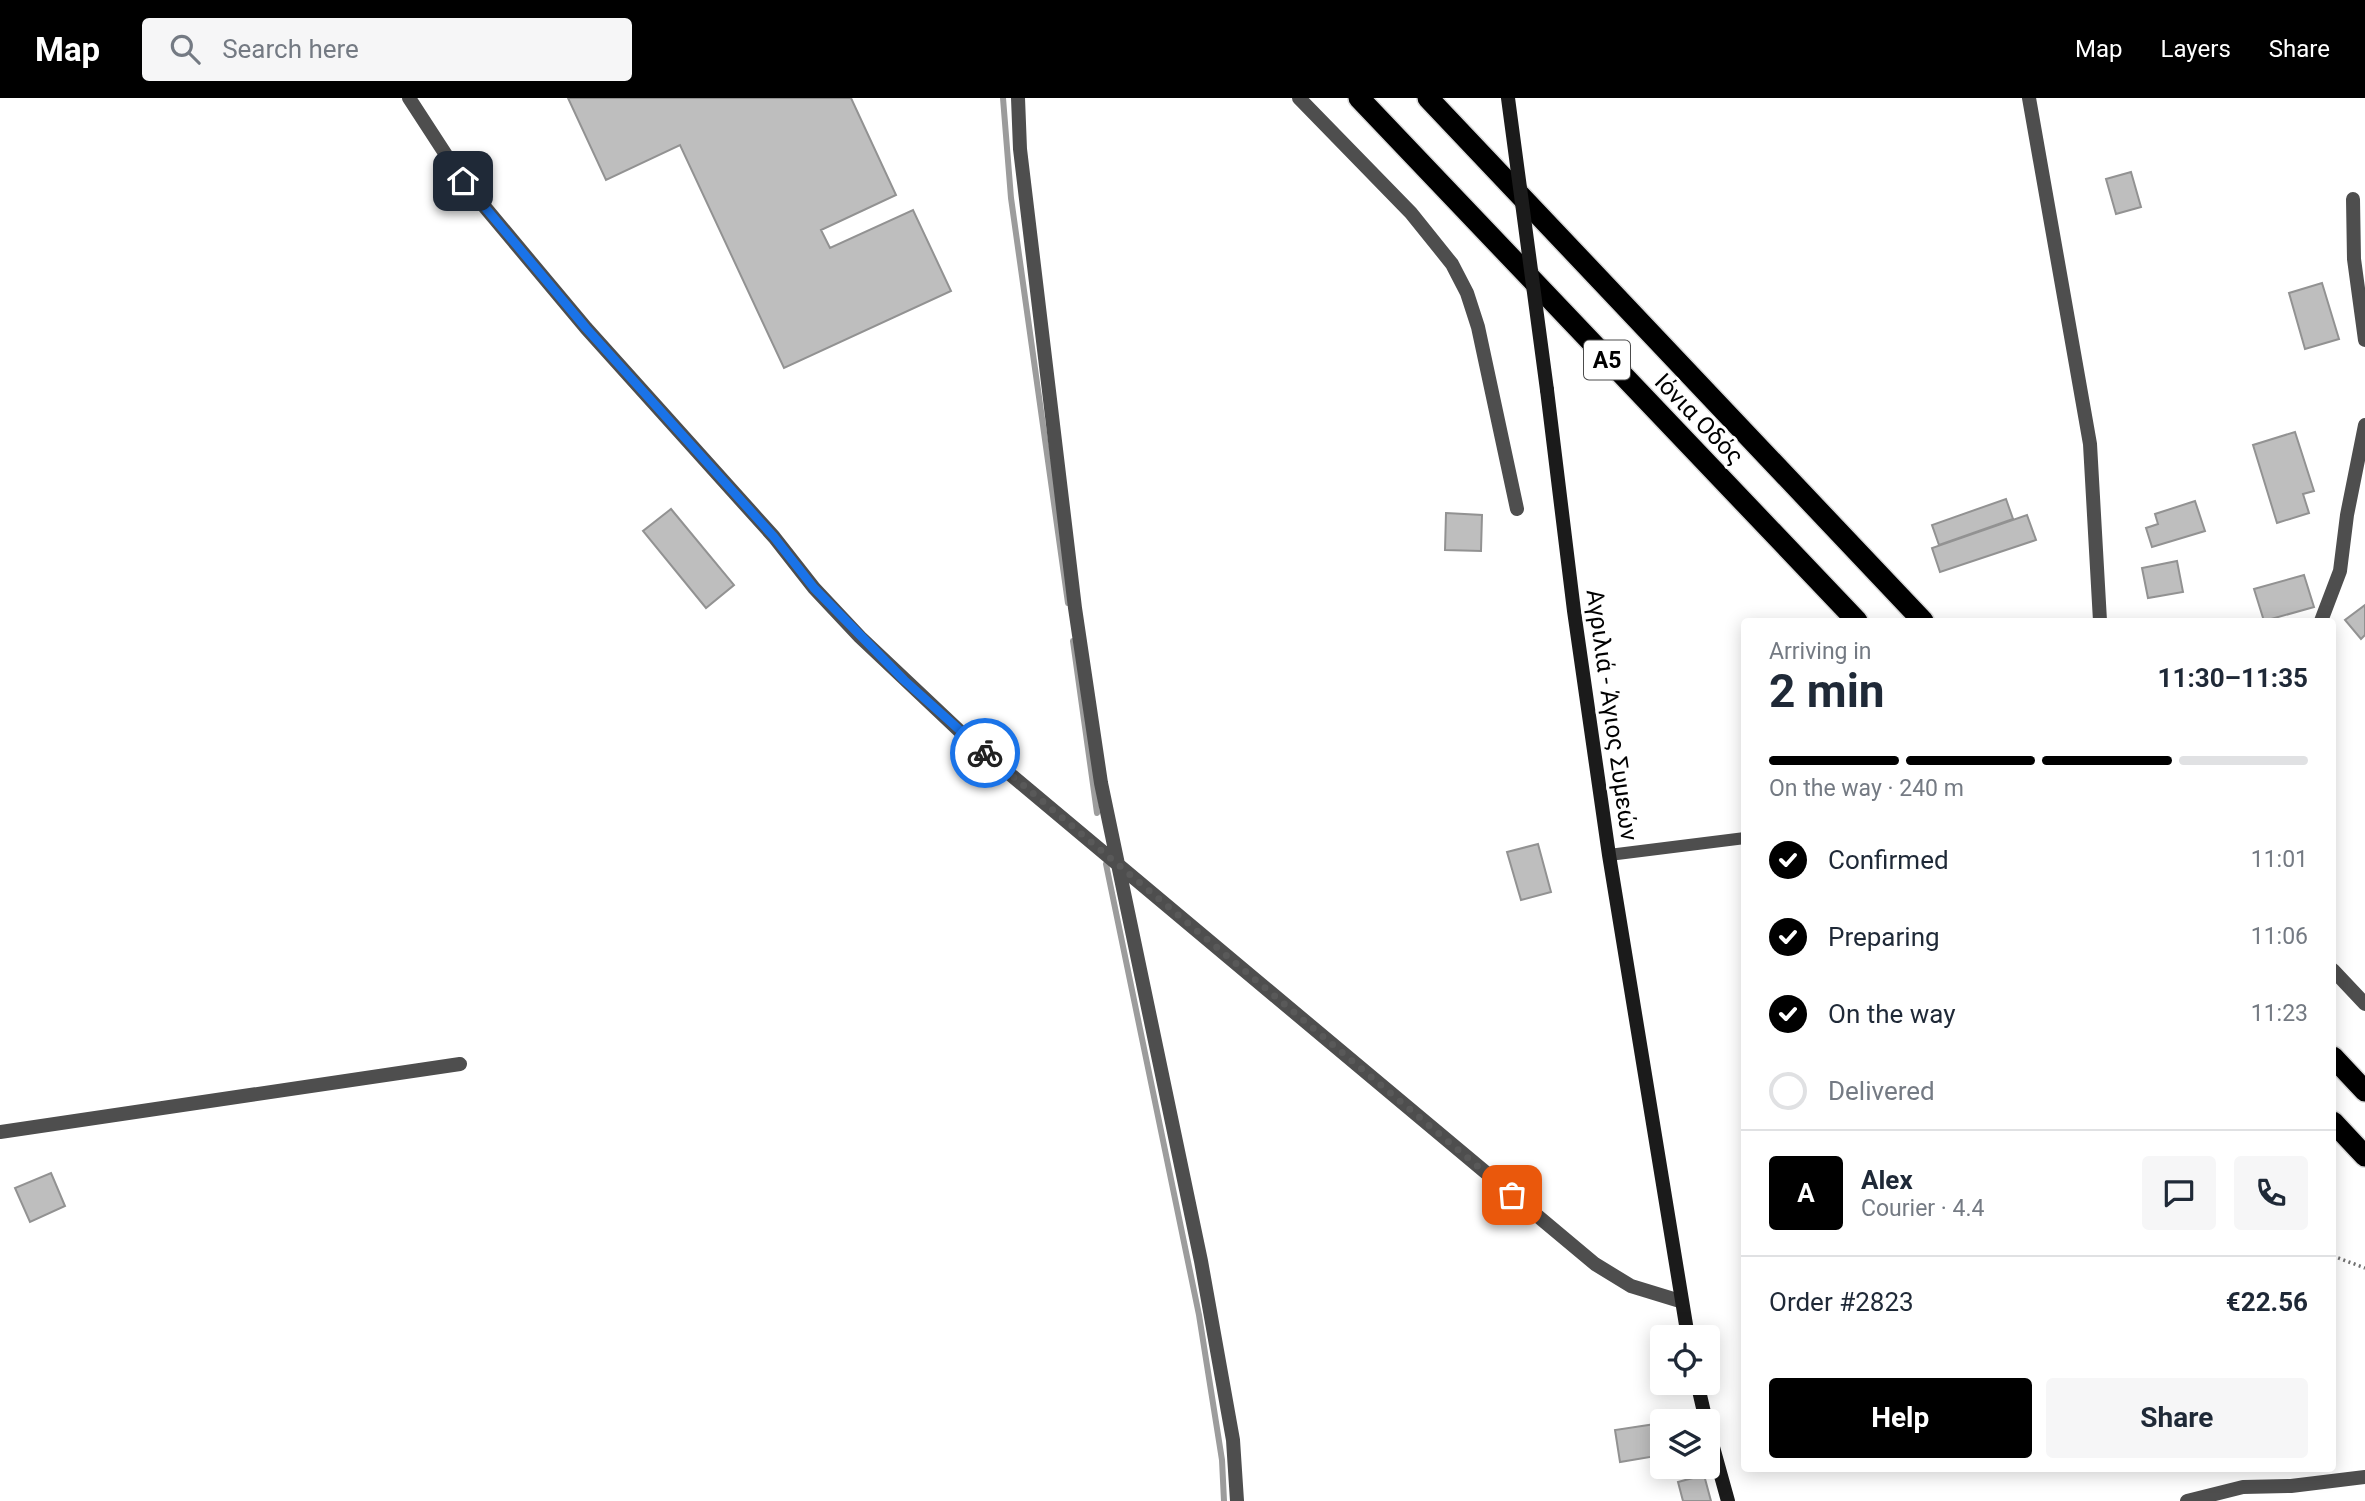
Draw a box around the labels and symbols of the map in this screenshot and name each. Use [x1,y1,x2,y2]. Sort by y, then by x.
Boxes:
pin [433,151,493,211]
road number: Α5 [1584,341,1630,380]
street label: Ιόνια Οδός [1649,368,1749,470]
street label: Αγριλιά - Άγιος Συμεών [1580,587,1644,843]
courier [950,718,1020,788]
pin [1482,1165,1542,1225]

